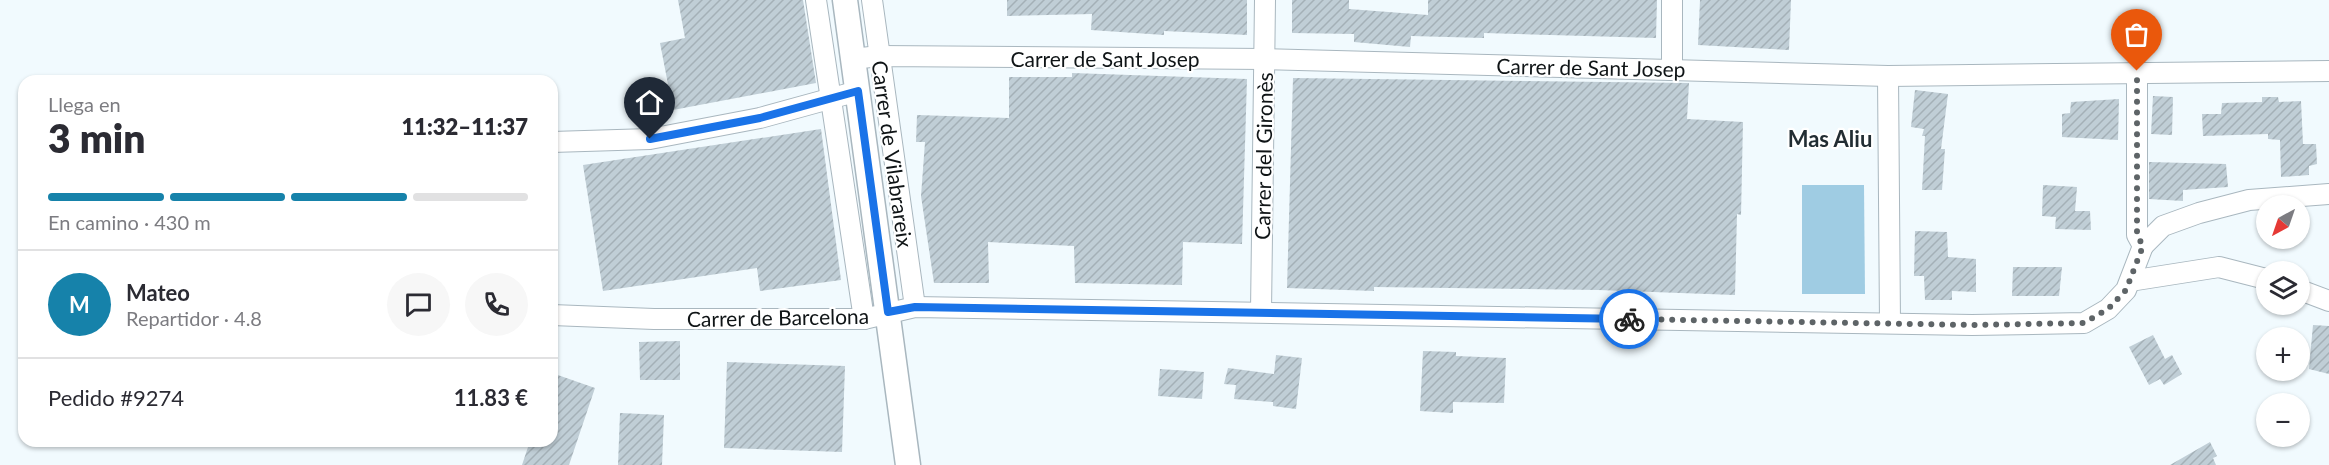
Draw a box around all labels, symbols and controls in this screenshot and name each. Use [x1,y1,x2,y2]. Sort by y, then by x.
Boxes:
pin [2111,9,2162,71]
icon: bag [2120,18,2153,51]
street label: Carrer de Sant Josep [1010,46,1200,71]
street label: Carrer de Sant Josep [1496,53,1686,81]
street label: Carrer de Vilabrareix [867,59,919,250]
street label: Carrer del Gironès [1249,72,1277,240]
pin [624,77,675,139]
icon: home [633,86,666,119]
text: Llega en [48,92,121,116]
text: 11:32–11:37 [402,113,528,140]
text: 3 min [48,115,145,161]
district label: Mas Aliu [1788,125,1872,152]
north arrow [2256,195,2310,249]
map controls [2256,195,2310,447]
text: En camino · 430 m [48,210,211,234]
button: layers [2256,261,2310,315]
button: chat [387,273,450,336]
button: phone [465,273,528,336]
text: Mateo [126,279,190,306]
courier [1599,289,1659,349]
text: M [69,291,90,318]
street label: Carrer de Barcelona [687,303,869,331]
icon: bike [1613,303,1646,336]
text: Repartidor · 4.8 [126,306,262,330]
button: + [2256,327,2310,381]
text: Pedido #9274 [48,384,184,411]
text: 11.83 € [454,384,528,411]
button: − [2256,393,2310,447]

